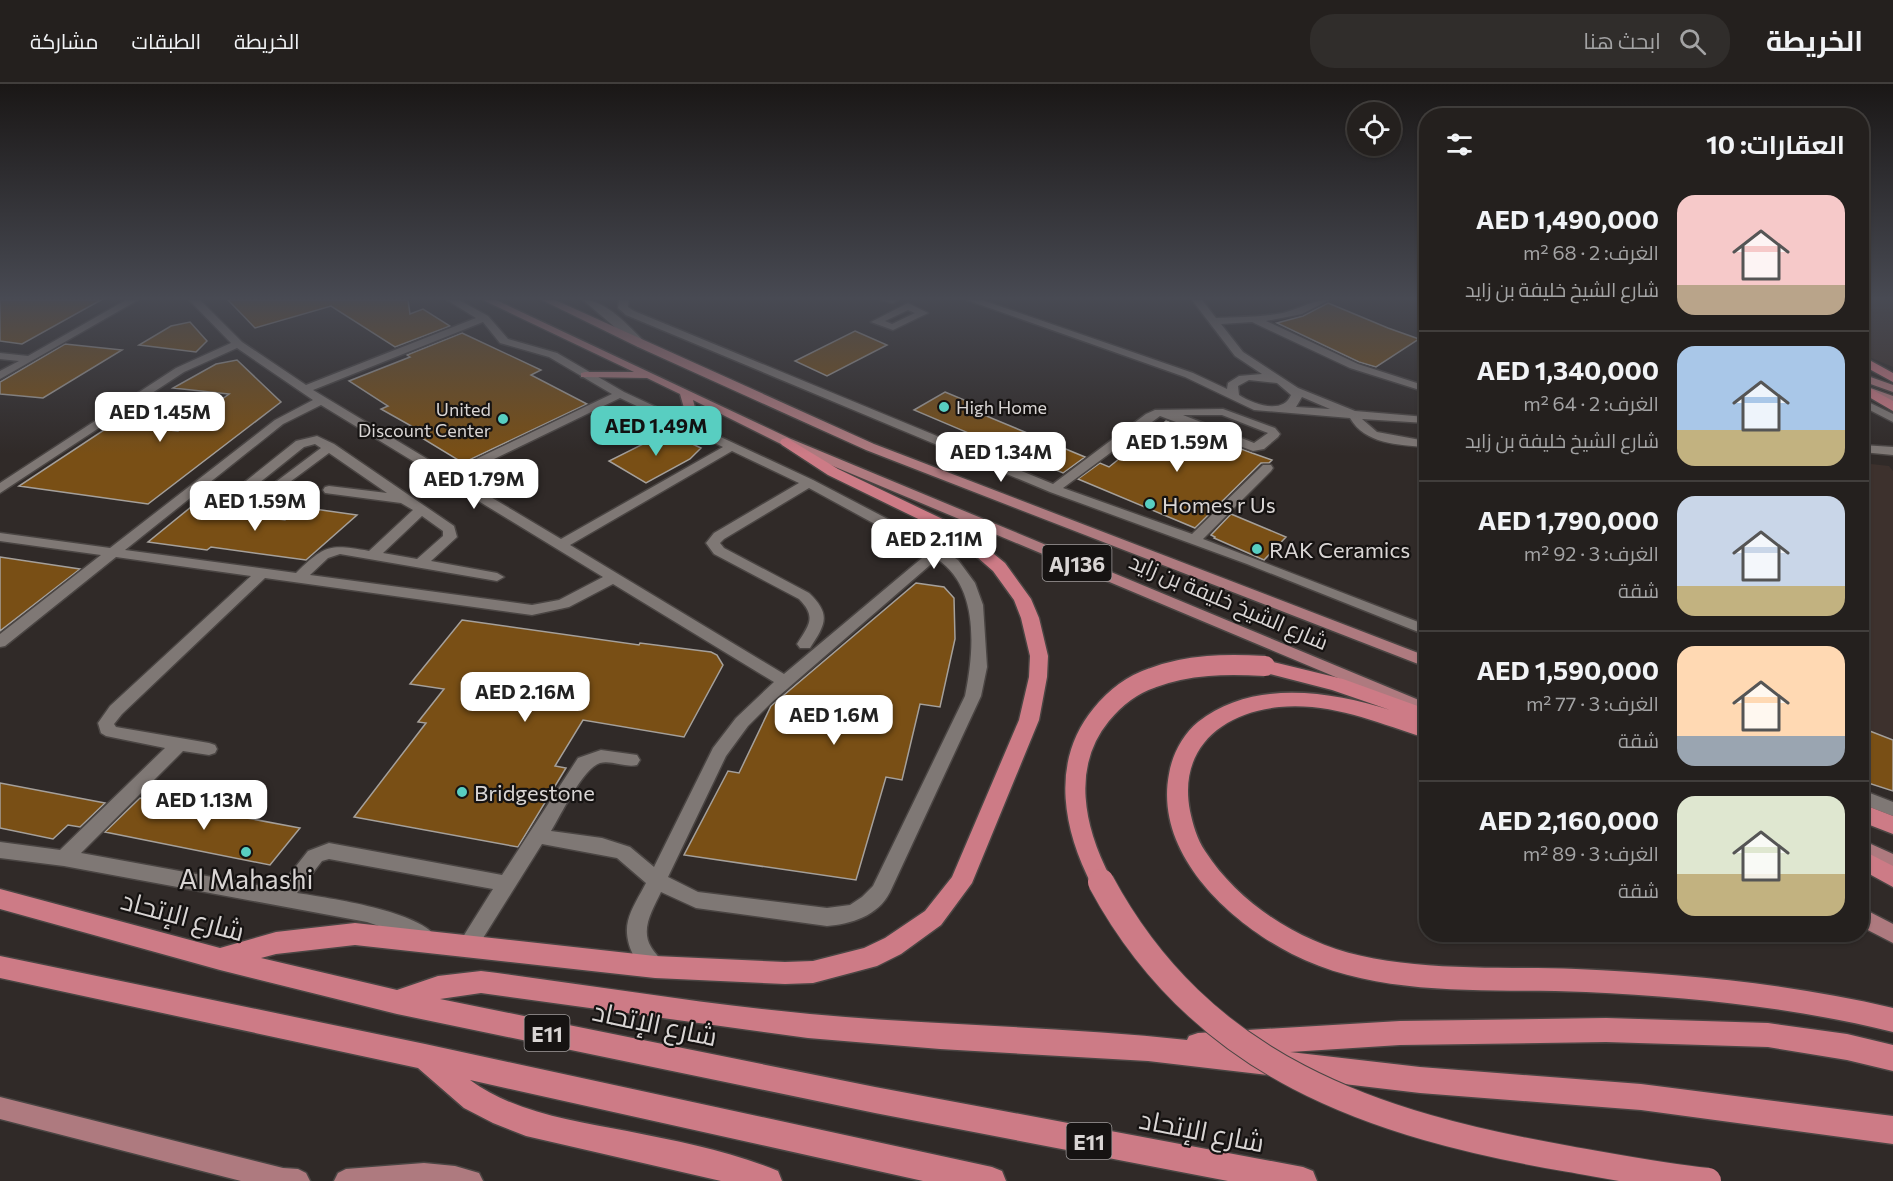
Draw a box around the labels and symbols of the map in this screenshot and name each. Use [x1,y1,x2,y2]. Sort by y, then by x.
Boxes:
pin: AED 1.45M [91,392,229,443]
place label: High Home [956,396,1047,418]
place label: United Discount Center [358,398,491,441]
marker: High Home [937,400,951,414]
pin: AED 1.49M [587,406,725,457]
marker: United Discount Center [496,412,510,426]
pin: AED 1.59M [1108,422,1246,473]
pin: AED 1.34M [932,432,1070,483]
pin: AED 1.79M [405,459,543,510]
pin: AED 1.59M [186,481,324,532]
place label: Homes r Us [1162,491,1276,518]
marker: Homes r Us [1143,497,1157,511]
pin: AED 2.11M [865,519,1003,570]
place label: RAK Ceramics [1269,536,1410,563]
marker: RAK Ceramics [1250,542,1264,556]
road number: AJ136 [1042,545,1112,581]
street label: شارع الشيخ خليفة بن زايد [1125,547,1333,657]
pin: AED 2.16M [456,672,594,723]
pin: AED 1.6M [772,695,896,746]
place label: Bridgestone [474,779,595,806]
pin: AED 1.13M [135,780,273,831]
marker: Bridgestone [455,785,469,799]
marker: Al Mahashi [239,845,253,859]
place label: Al Mahashi [179,862,313,895]
street label: شارع الإتحاد [117,883,248,950]
street label: شارع الإتحاد [589,994,720,1055]
road number: E11 [524,1015,570,1051]
street label: شارع الإتحاد [1136,1102,1267,1161]
road number: E11 [1066,1123,1112,1159]

